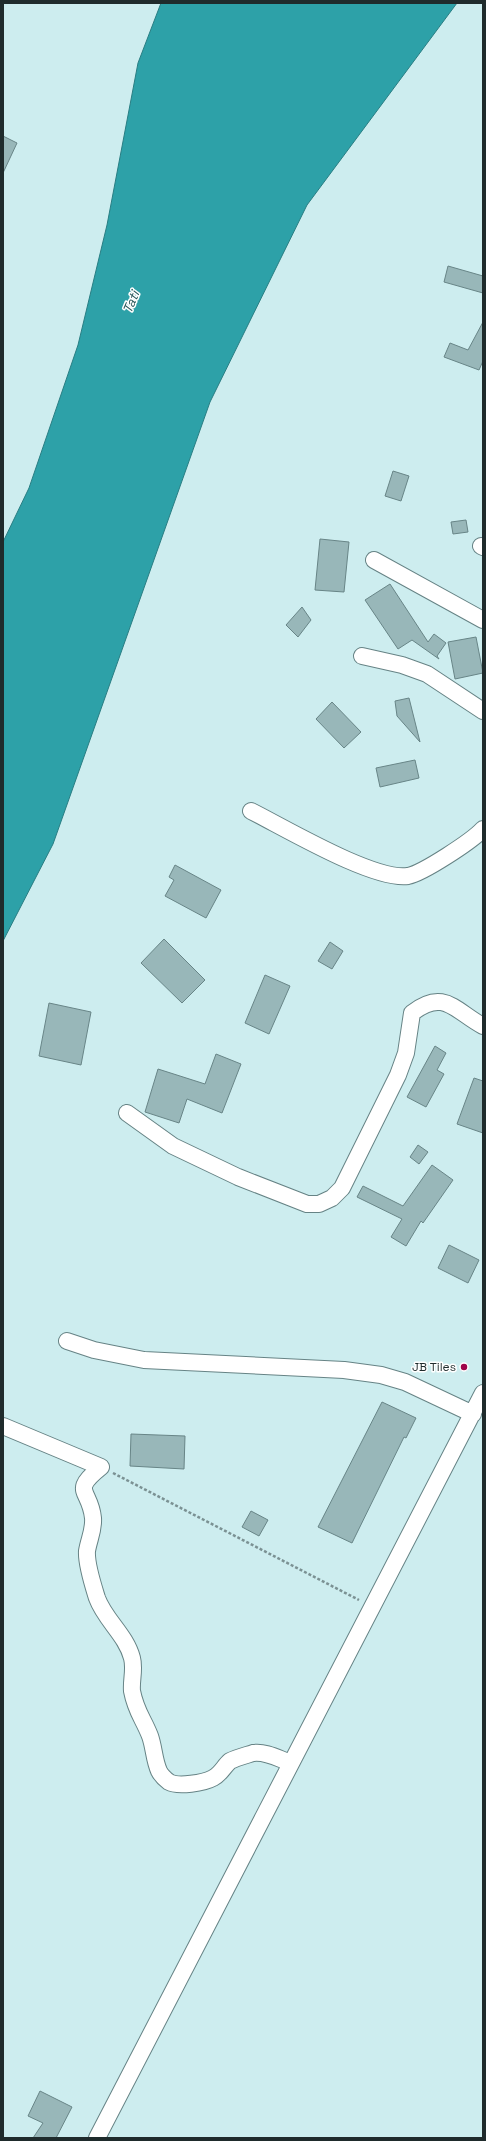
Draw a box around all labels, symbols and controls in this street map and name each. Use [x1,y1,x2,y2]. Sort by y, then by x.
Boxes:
water label: Tati [119,287,144,316]
place label: JB Tiles [412,1359,456,1375]
marker: JB Tiles [459,1362,469,1372]

